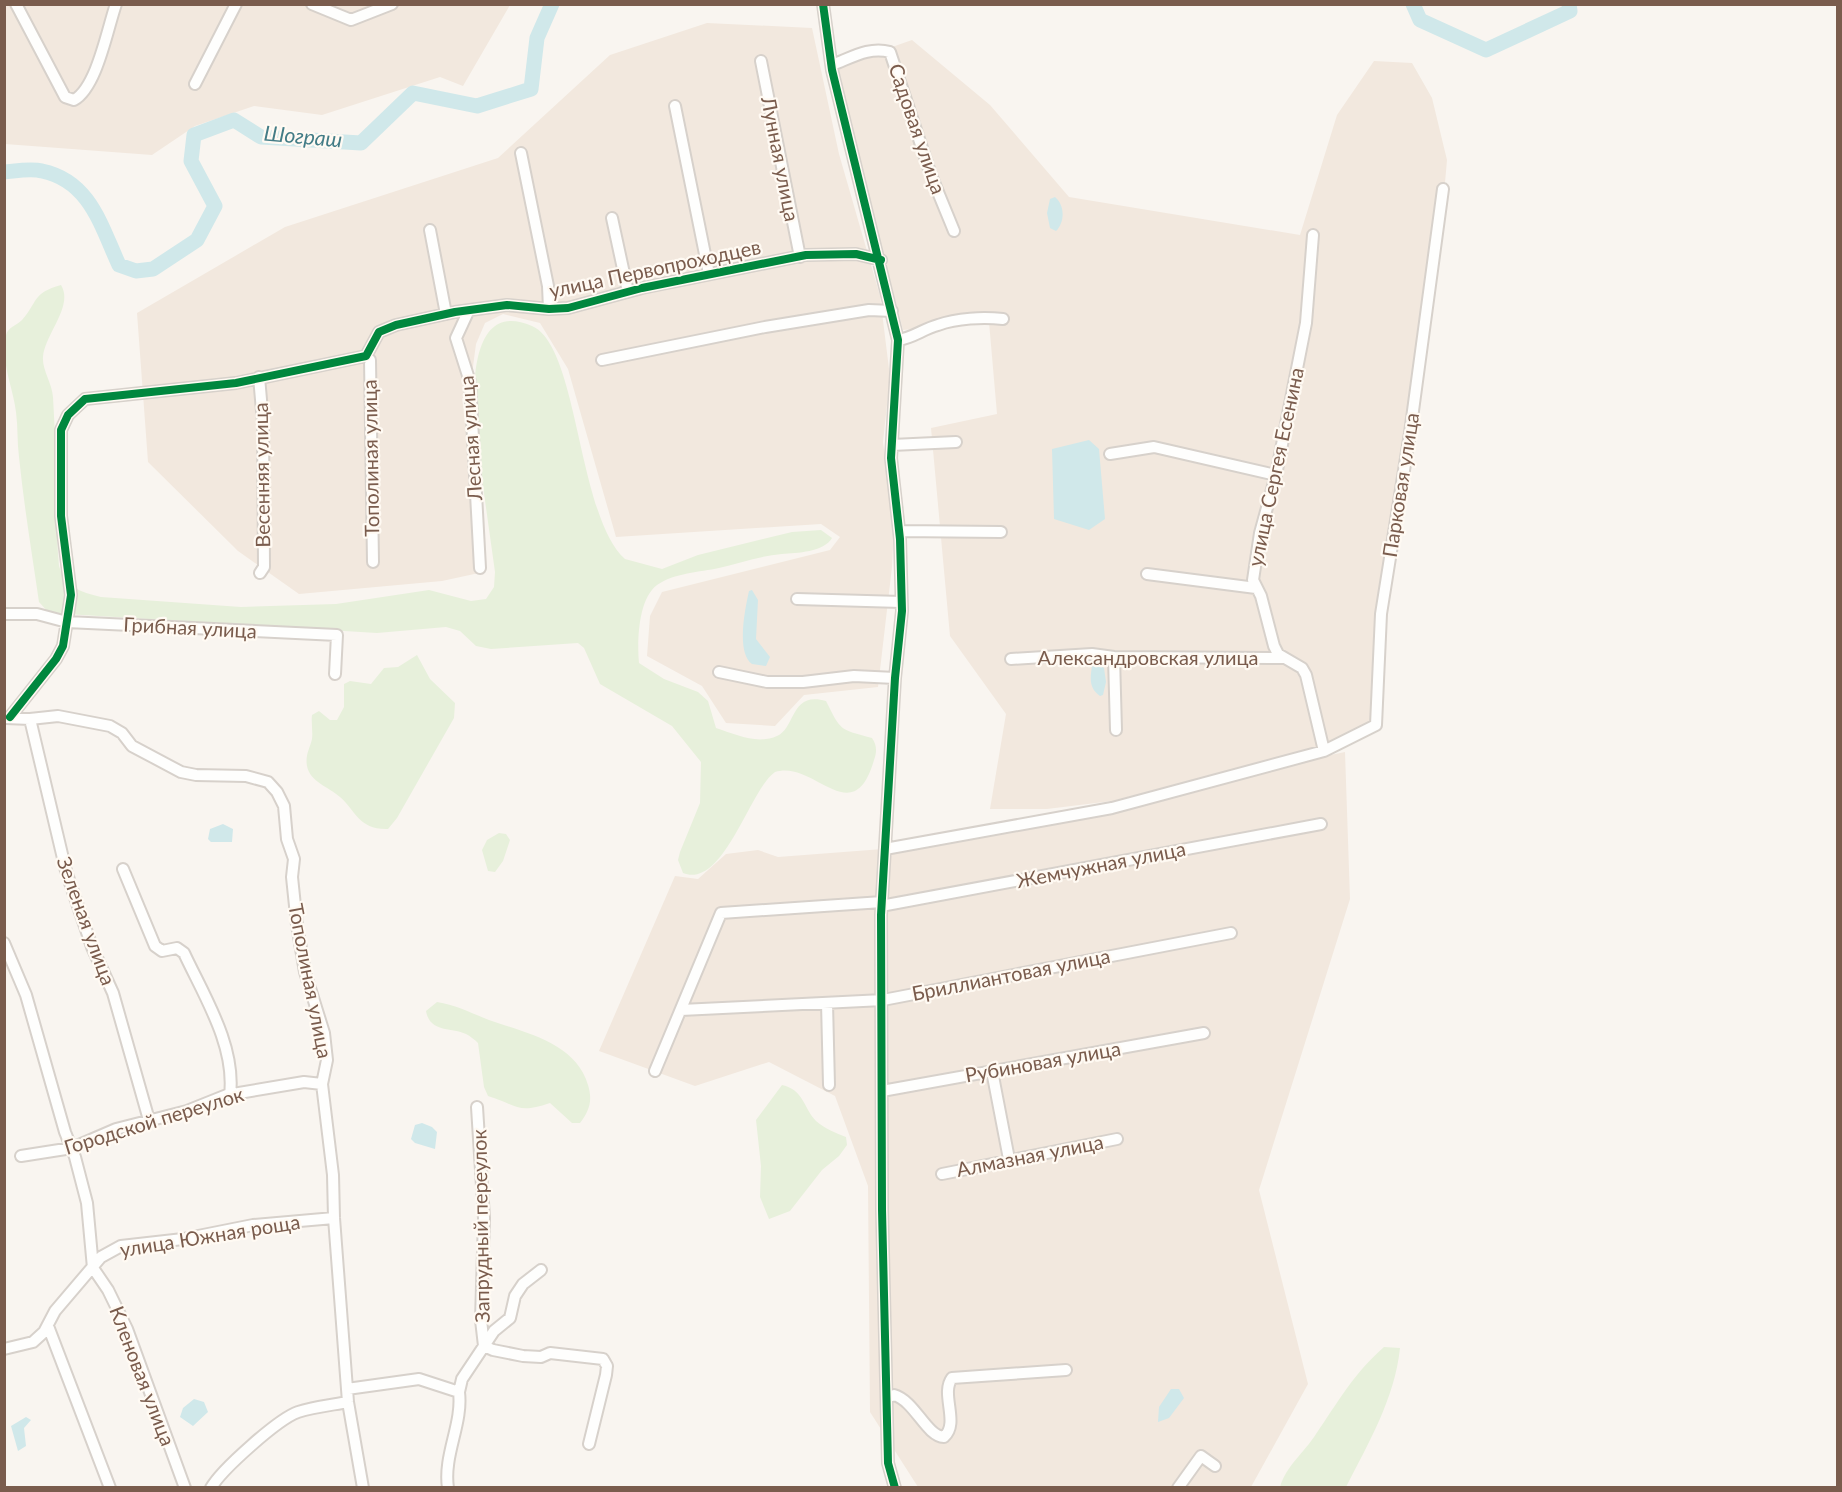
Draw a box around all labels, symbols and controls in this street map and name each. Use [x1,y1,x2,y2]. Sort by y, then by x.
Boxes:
street label: Садовая улица [884,60,951,197]
street label: Лунная улица [757,93,805,223]
water label: Шограш [263,120,343,151]
street label: улица Первопроходцев [547,234,763,302]
street label: улица Сергея Есенина [1242,365,1308,569]
street label: Лесная улица [454,375,486,502]
street label: Тополиная улица [357,379,383,537]
street label: Весенняя улица [248,402,274,548]
street label: Парковая улица [1377,411,1423,559]
street label: Грибная улица [123,612,257,642]
street label: Александровская улица [1038,645,1258,669]
street label: Жемчужная улица [1014,836,1187,892]
street label: Зеленая улица [53,853,121,988]
street label: Тополиная улица [284,901,338,1060]
street label: Бриллиантовая улица [910,943,1112,1005]
street label: Рубиновая улица [963,1036,1123,1087]
street label: Городской переулок [61,1081,247,1159]
street label: Запрудный переулок [466,1128,494,1323]
street label: Алмазная улица [954,1129,1105,1181]
street label: улица Южная роща [118,1209,302,1261]
street label: Кленовая улица [105,1302,181,1449]

